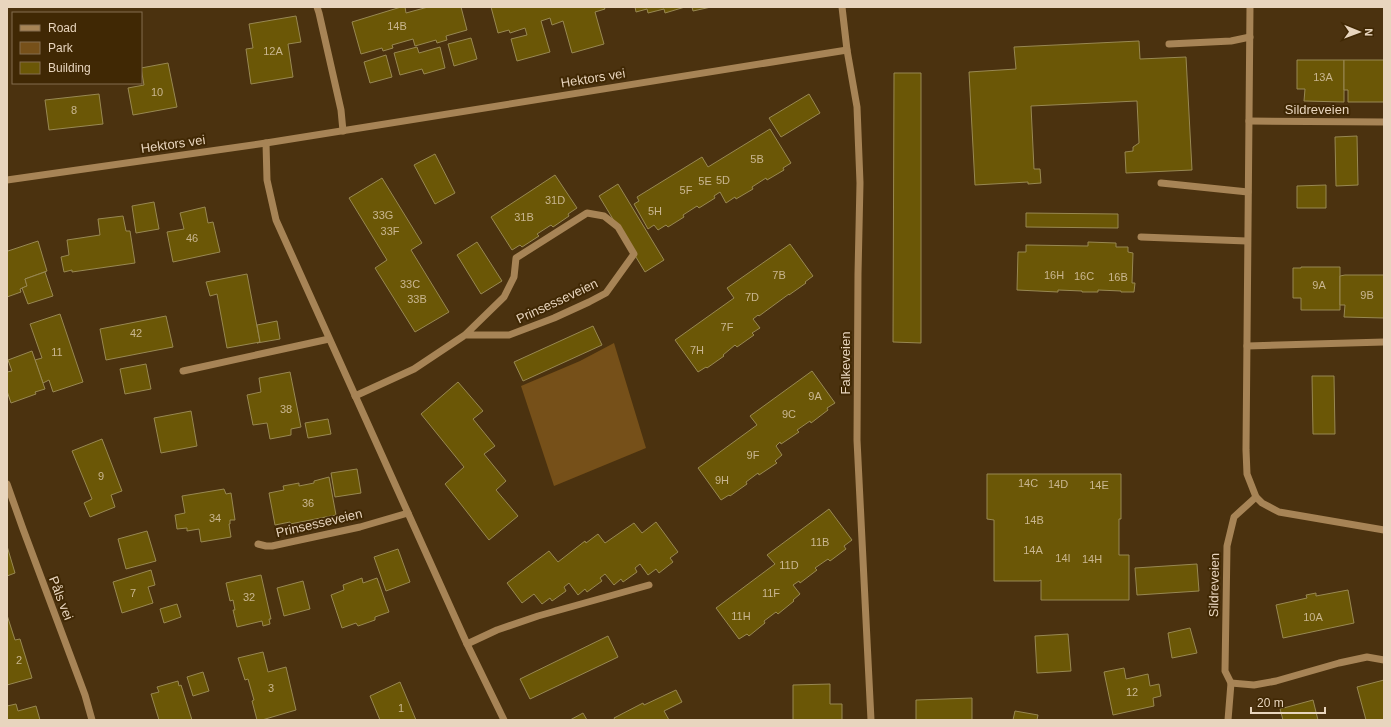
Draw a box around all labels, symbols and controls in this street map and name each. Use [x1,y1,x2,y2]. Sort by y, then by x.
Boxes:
legend [12,12,142,84]
north arrow [1339,12,1379,52]
house number: 14B [387,20,407,32]
text: Road [48,21,77,35]
text: N [1363,28,1375,36]
text: Park [48,41,74,55]
house number: 12A [263,45,283,57]
text: Building [48,61,91,75]
street label: Hektors vei [560,65,626,90]
house number: 13A [1313,71,1333,83]
house number: 10 [151,86,163,98]
street label: Sildreveien [1285,102,1349,117]
house number: 8 [71,104,77,116]
street label: Hektors vei [140,132,206,156]
house number: 5B [750,153,764,165]
house number: 5D [716,174,730,186]
house number: 5E [698,175,712,187]
house number: 5F [680,184,693,196]
house number: 31D [545,194,565,206]
house number: 5H [648,205,662,217]
house number: 33G [373,209,393,221]
house number: 31B [514,211,534,223]
house number: 33F [381,225,400,237]
house number: 46 [186,232,198,244]
house number: 7B [772,269,786,281]
house number: 16H [1044,269,1064,281]
house number: 16C [1074,270,1094,282]
house number: 16B [1108,271,1128,283]
street label: Prinsesseveien [514,276,600,326]
house number: 33C [400,278,420,290]
house number: 9A [1312,279,1326,291]
house number: 9B [1360,289,1374,301]
house number: 7D [745,291,759,303]
house number: 33B [407,293,427,305]
house number: 7F [721,321,734,333]
house number: 42 [130,327,142,339]
street label: Falkeveien [838,332,853,394]
house number: 7H [690,344,704,356]
house number: 11 [51,346,63,358]
house number: 9A [808,390,822,402]
house number: 38 [280,403,292,415]
house number: 9C [782,408,796,420]
house number: 9F [747,449,760,461]
house number: 9 [98,470,104,482]
house number: 9H [715,474,729,486]
house number: 14C [1018,477,1038,489]
house number: 14D [1048,478,1068,490]
house number: 14E [1089,479,1109,491]
house number: 36 [302,497,314,509]
street label: Prinsesseveien [274,506,364,540]
house number: 34 [209,512,221,524]
house number: 14B [1024,514,1044,526]
house number: 11B [811,536,829,548]
house number: 14A [1023,544,1043,556]
house number: 14I [1055,552,1071,564]
house number: 14H [1082,553,1102,565]
street label: Sildreveien [1206,553,1222,617]
house number: 11D [779,559,799,571]
street label: Påls vei [46,574,76,622]
house number: 7 [130,587,136,599]
house number: 11F [762,587,780,599]
house number: 32 [243,591,255,603]
house number: 11H [731,610,751,622]
house number: 10A [1303,611,1323,623]
house number: 2 [16,654,22,666]
house number: 3 [268,682,274,694]
house number: 12 [1126,686,1138,698]
scale bar [1251,689,1325,715]
text: 20 m [1257,696,1284,710]
house number: 1 [398,702,404,714]

